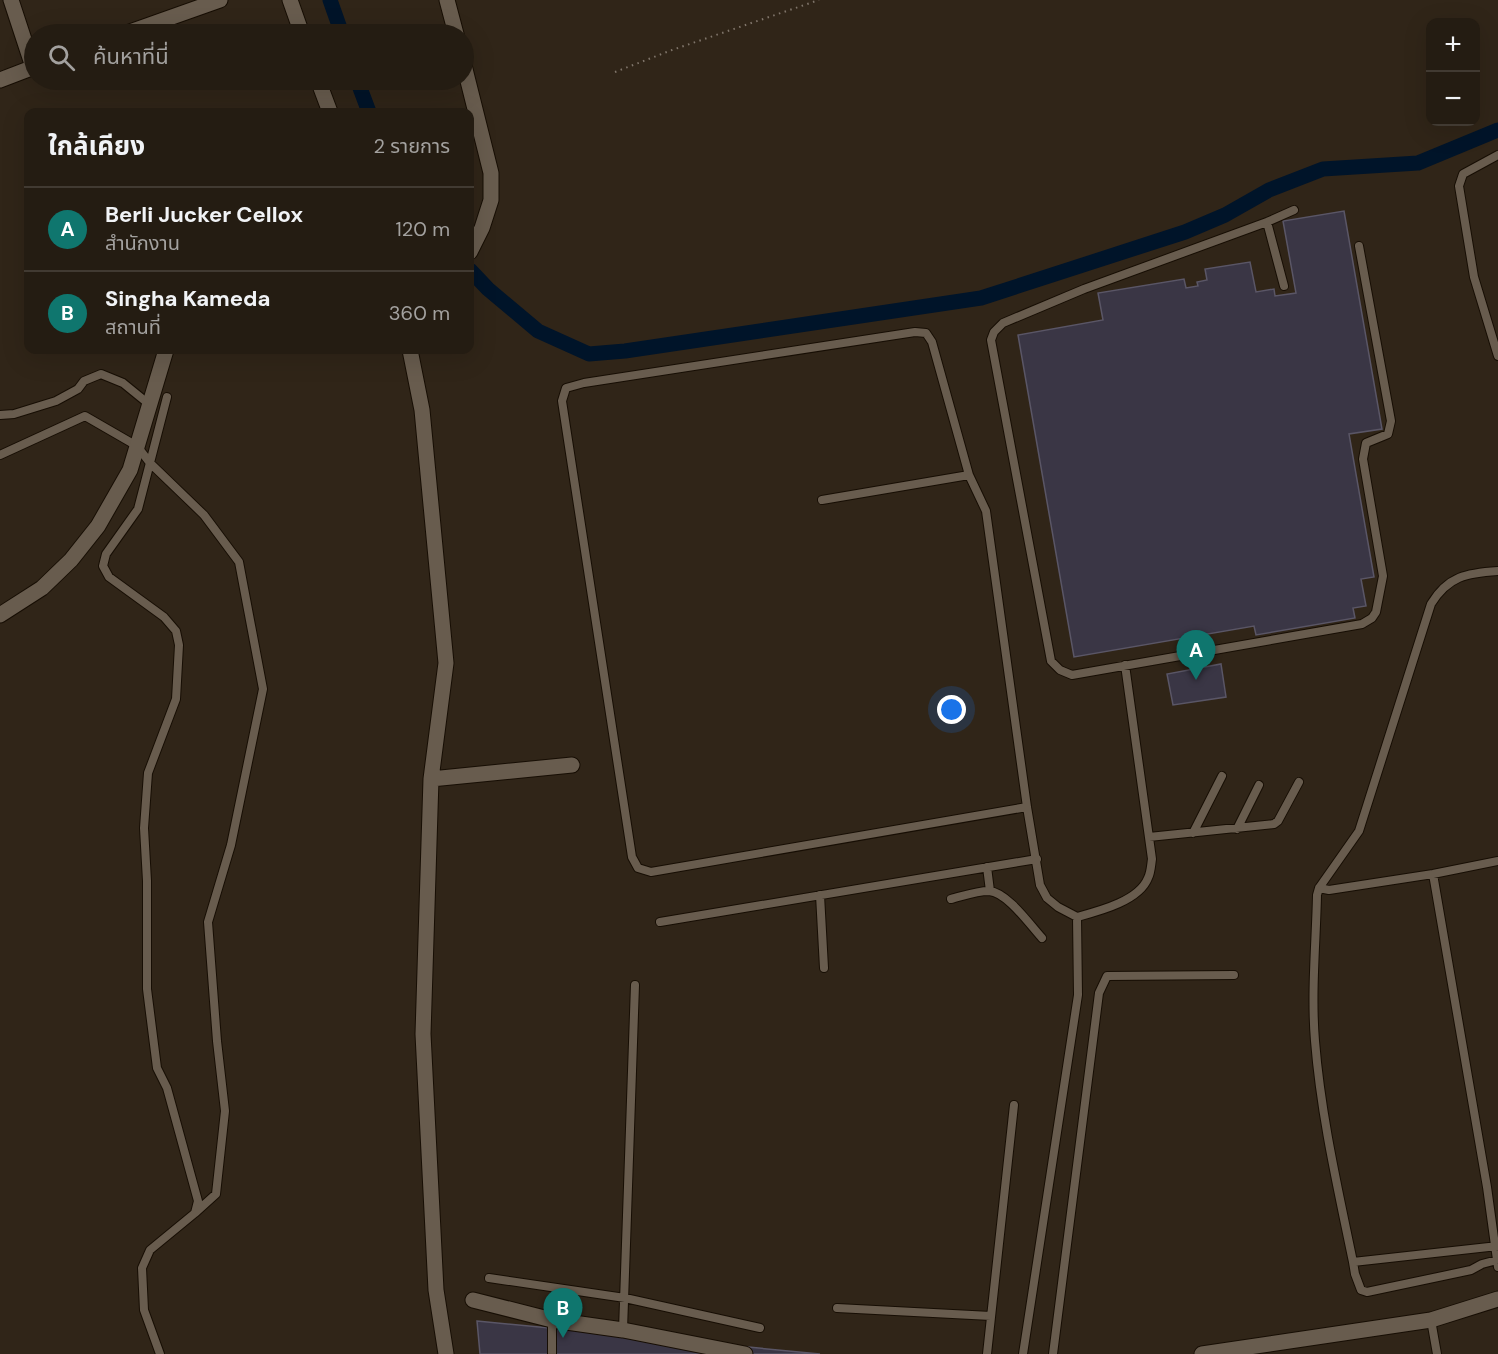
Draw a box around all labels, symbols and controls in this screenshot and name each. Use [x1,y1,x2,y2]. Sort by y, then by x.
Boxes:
map controls [1426,18,1480,126]
button: + [1426,18,1480,72]
search box [24,24,474,90]
icon: search [45,41,78,74]
text: ค้นหาที่นี่ [93,42,169,71]
button: − [1426,72,1480,126]
text: ใกล้เคียง [48,129,145,163]
text: 2 รายการ [374,133,450,159]
text: Berli Jucker Cellox [105,200,303,229]
text: A [60,216,75,242]
text: 120 m [396,216,450,242]
text: สำนักงาน [105,230,180,256]
text: Singha Kameda [105,284,270,313]
text: B [61,300,74,326]
text: 360 m [389,300,450,326]
text: สถานที่ [105,314,161,340]
pin: A [1176,630,1216,680]
your location [937,695,966,724]
pin: B [544,1288,582,1338]

